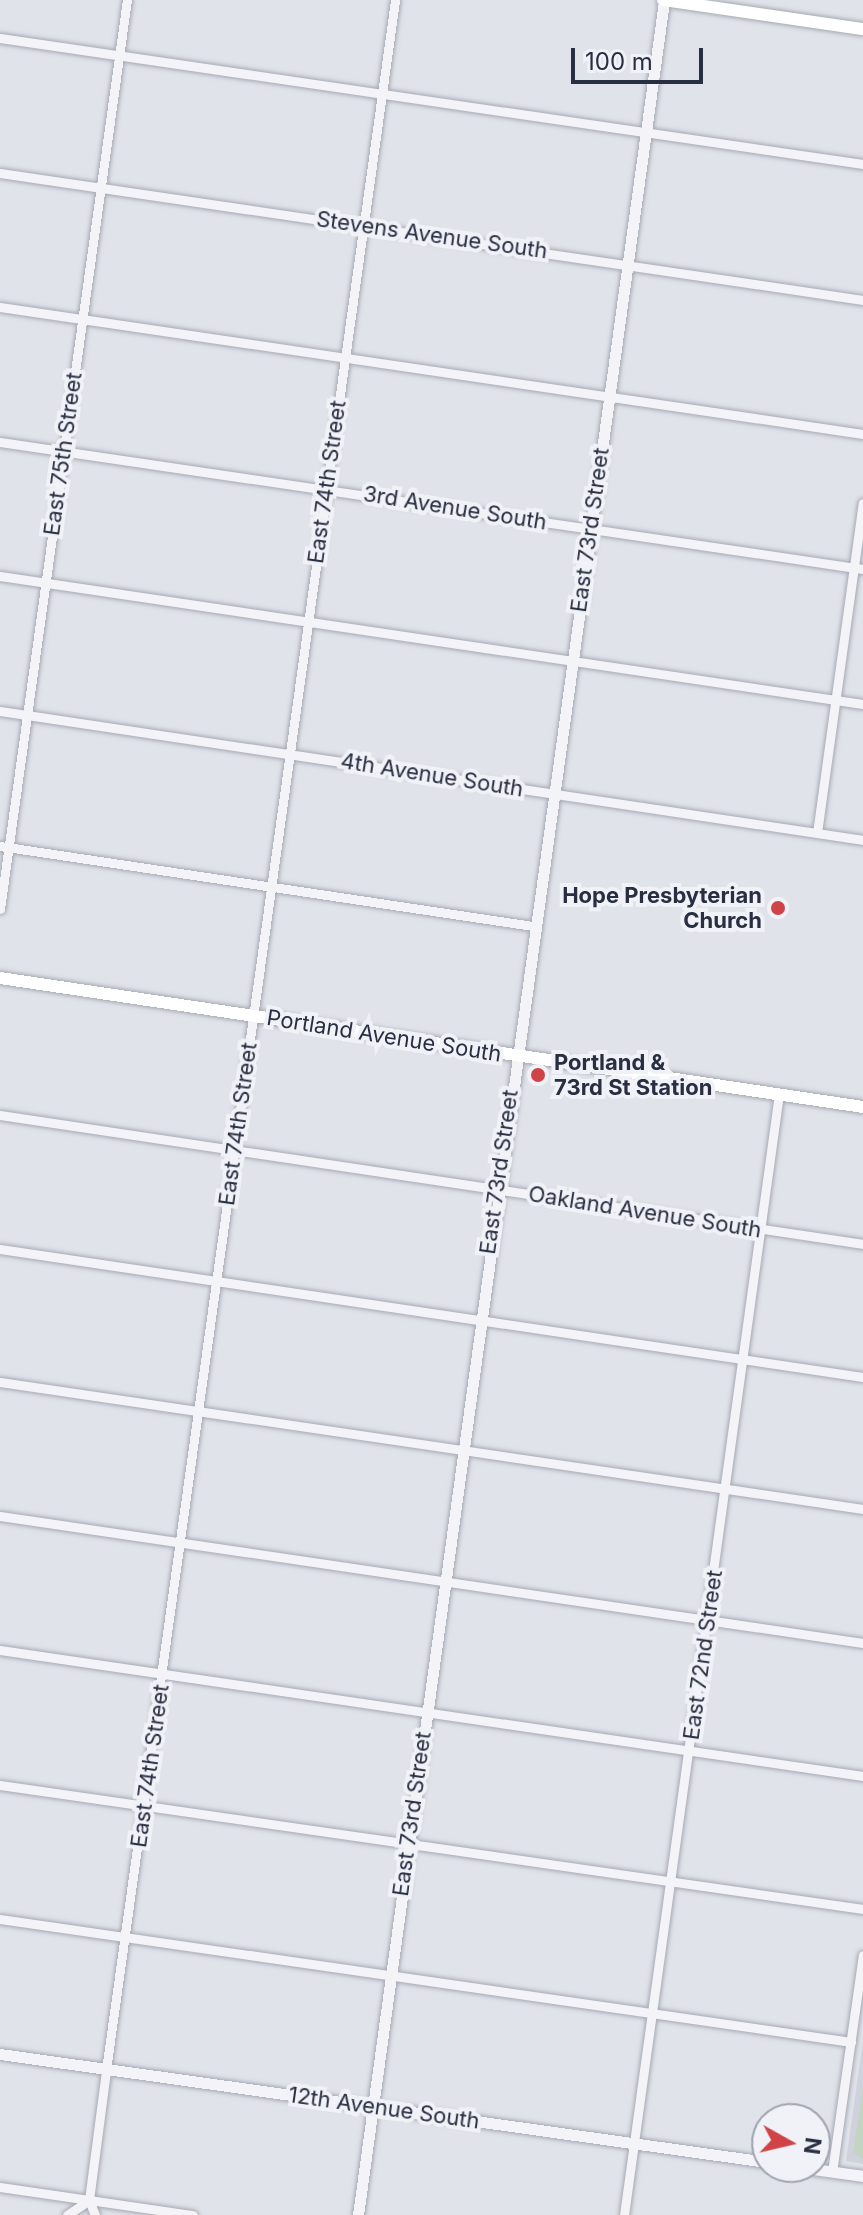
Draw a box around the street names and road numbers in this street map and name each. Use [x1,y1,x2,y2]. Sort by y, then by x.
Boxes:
street label: Stevens Avenue South [315,206,549,264]
street label: East 75th Street [38,371,88,537]
street label: East 74th Street [302,399,352,565]
street label: East 73rd Street [565,446,615,614]
street label: 3rd Avenue South [361,480,549,536]
street label: 4th Avenue South [339,748,525,802]
street label: Portland Avenue South [265,1004,503,1068]
street label: East 74th Street [213,1041,263,1207]
street label: East 73rd Street [474,1088,524,1256]
street label: Oakland Avenue South [527,1181,763,1243]
street label: East 72nd Street [678,1568,728,1742]
street label: East 74th Street [125,1683,175,1849]
street label: East 73rd Street [387,1730,437,1898]
street label: 12th Avenue South [287,2082,481,2134]

